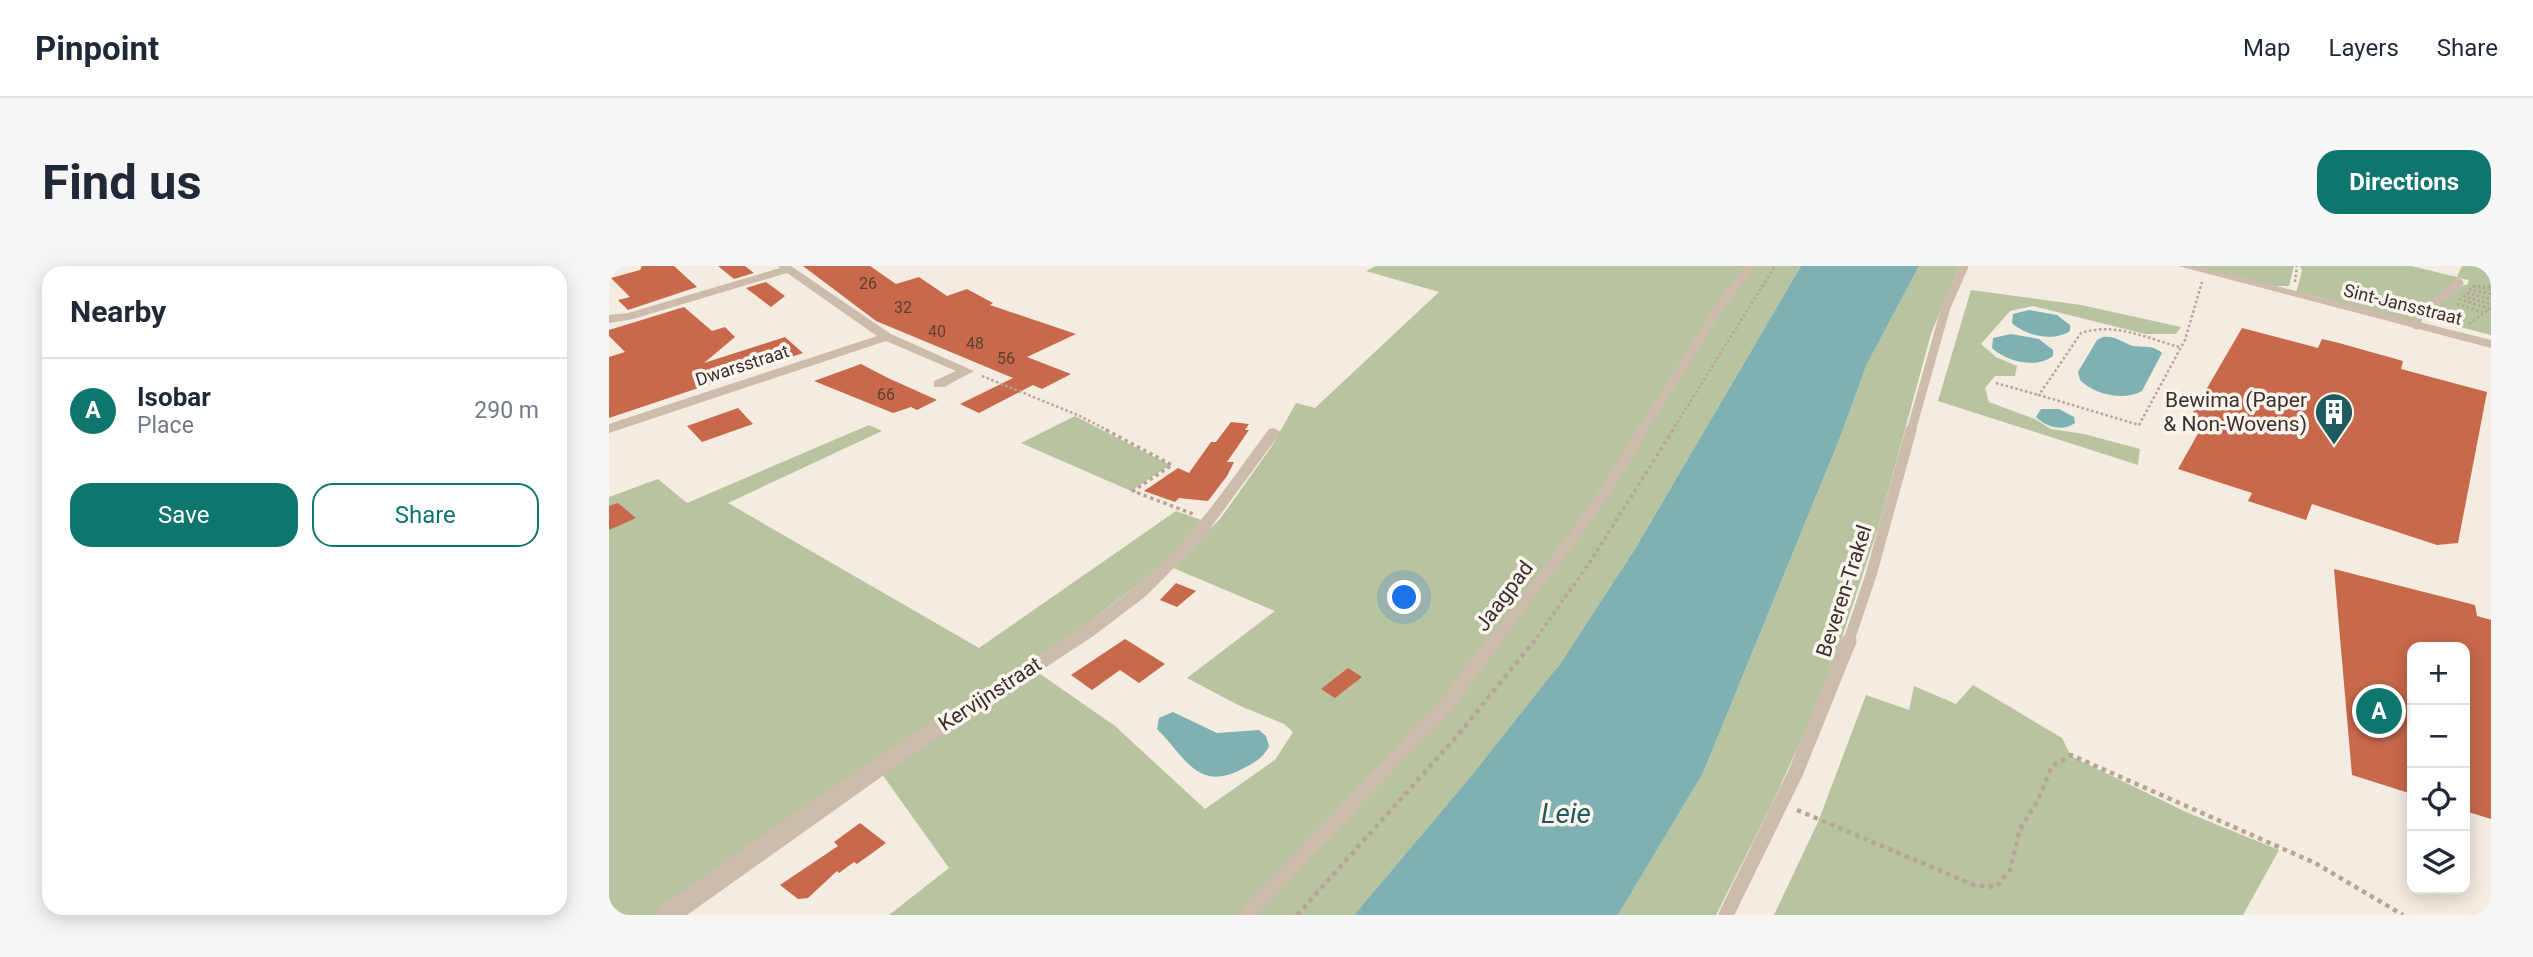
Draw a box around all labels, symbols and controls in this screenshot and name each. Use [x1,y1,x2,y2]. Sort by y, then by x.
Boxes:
text: Pinpoint [35,29,159,68]
text: Map [2243,34,2291,62]
text: Layers [2329,34,2399,62]
text: Share [2437,34,2498,62]
button: Directions [2317,150,2491,214]
text: Find us [42,154,202,211]
house number: 26 [859,274,877,293]
street label: Sint-Jansstraat [2342,279,2464,329]
text: Nearby [70,294,166,329]
house number: 32 [894,298,912,317]
house number: 40 [928,322,946,341]
house number: 48 [966,334,984,353]
street label: Dwarsstraat [693,340,791,390]
house number: 56 [997,349,1015,368]
text: Isobar [137,382,211,412]
house number: 66 [877,385,895,404]
place label: Bewima (Paper & Non-Wovens) [2163,388,2307,436]
building icon: Bewima (Paper & Non-Wovens) [2313,391,2355,446]
text: A [85,397,101,424]
text: 290 m [474,397,539,424]
text: Place [137,412,194,439]
button: Save [70,483,298,547]
button: Share [312,483,539,547]
street label: Beveren-Trakel [1811,522,1877,660]
street label: Jaagpad [1470,556,1538,636]
your location [1387,580,1421,614]
map controls [2407,642,2470,894]
button: + [2407,642,2470,705]
street label: Kervijnstraat [934,652,1046,736]
pin: A [2356,685,2402,737]
button: − [2407,705,2470,768]
button: locate [2407,768,2470,831]
water label: Leie [1541,797,1591,830]
button: layers [2407,831,2470,894]

